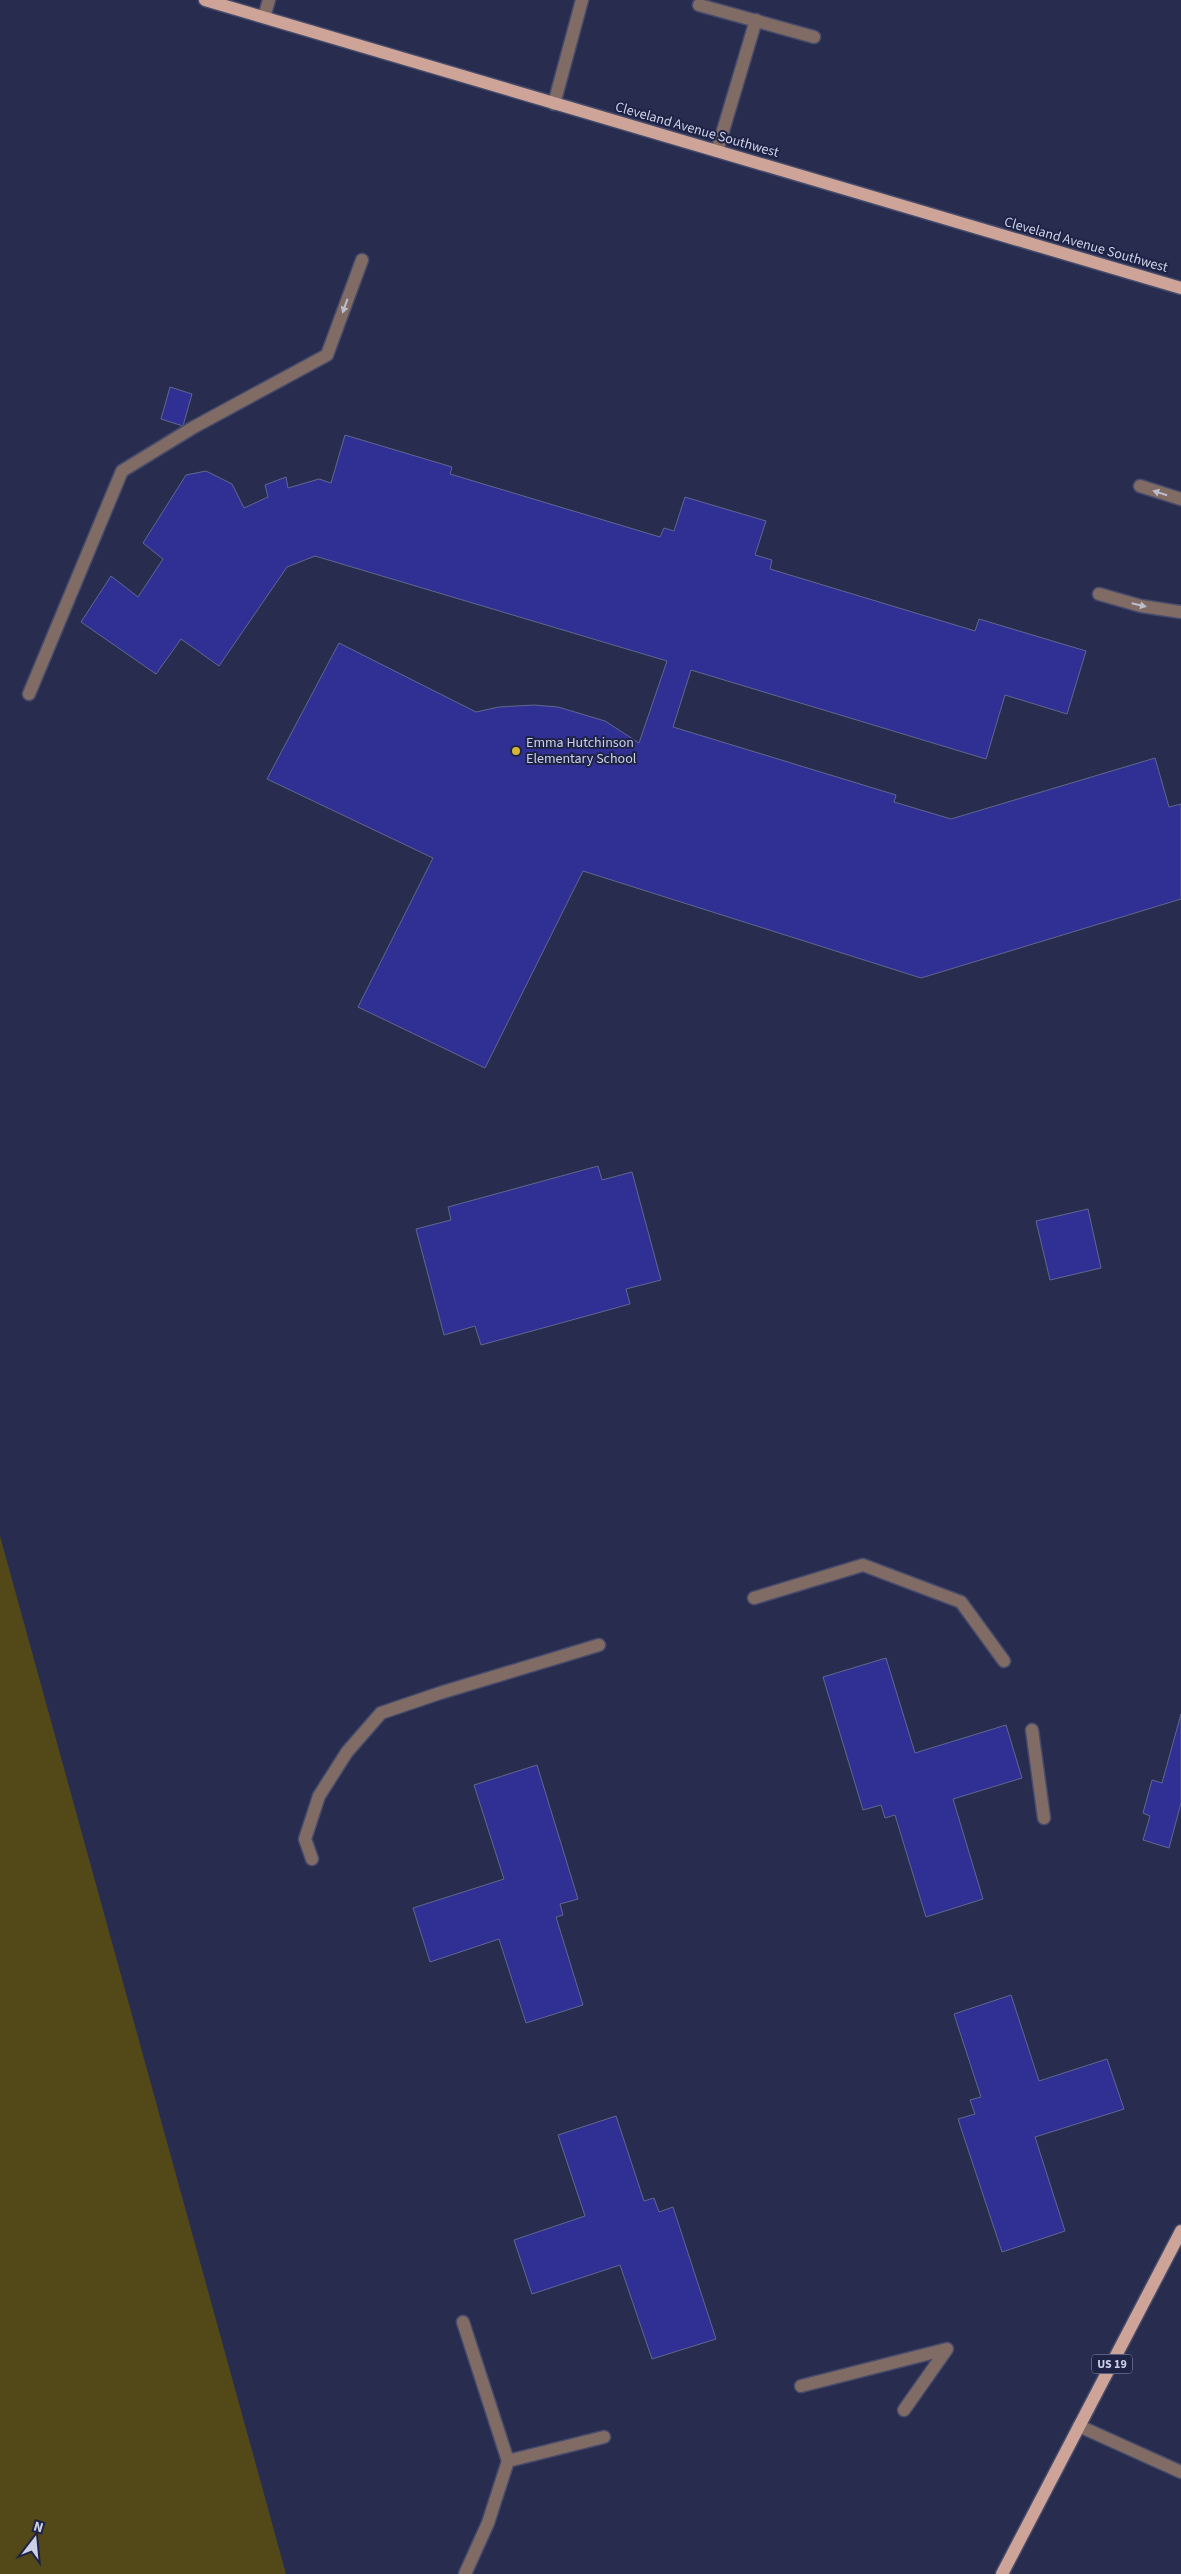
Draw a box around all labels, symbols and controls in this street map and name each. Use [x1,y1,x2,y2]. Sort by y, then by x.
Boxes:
street label: Cleveland Avenue Southwest [613,97,781,163]
street label: Cleveland Avenue Southwest [1002,212,1170,278]
one-way arrow [341,298,348,313]
one-way arrow [1153,488,1168,496]
one-way arrow [1132,601,1147,609]
place label: Emma Hutchinson Elementary School [526,733,637,769]
marker: Emma Hutchinson Elementary School [510,745,522,757]
road number: US 19 [1092,2354,1132,2374]
north arrow [10,2514,60,2564]
text: N [31,2517,46,2538]

